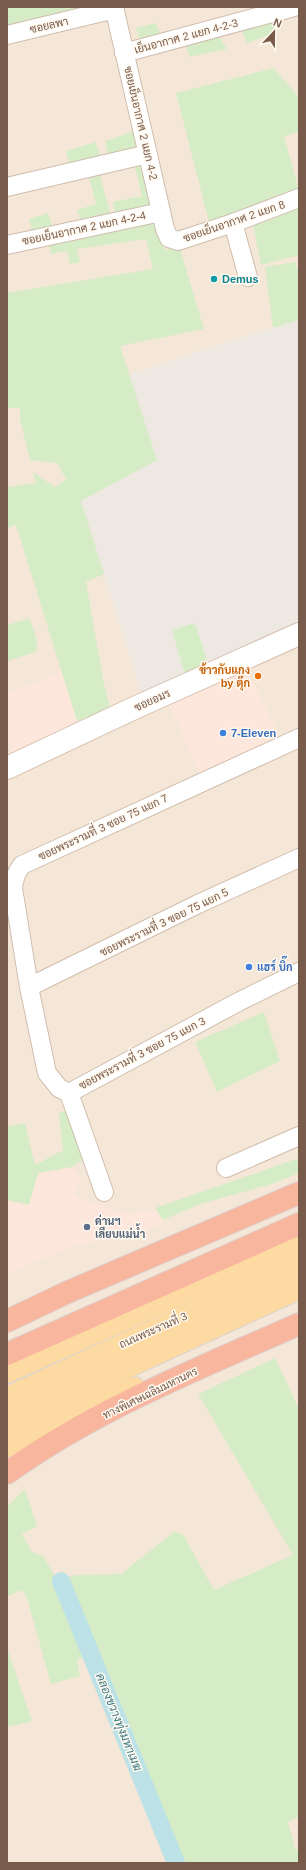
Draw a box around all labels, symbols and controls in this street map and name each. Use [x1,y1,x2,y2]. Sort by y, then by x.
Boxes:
north arrow [254,12,294,52]
street label: เย็นอากาศ 2 แยก 4-2-3 [132,13,239,56]
street label: ซอยลพา [29,15,69,35]
text: N [272,16,284,30]
street label: ซอยเย็นอากาศ 2 แยก 4-2 [122,64,163,181]
street label: ซอยเย็นอากาศ 2 แยก 8 [181,195,286,244]
street label: ซอยเย็นอากาศ 2 แยก 4-2-4 [20,206,147,247]
place label: Demus [222,273,259,285]
marker: Demus [209,274,219,284]
place label: ข้าวกับแกง by ตุ๊ก [199,662,250,691]
marker: ข้าวกับแกง by ตุ๊ก [253,671,263,681]
street label: ซอยอมร [132,687,172,713]
place label: 7-Eleven [231,727,277,739]
marker: 7-Eleven [218,728,228,738]
street label: ซอยพระรามที่ 3 ซอย 75 แยก 7 [34,787,170,862]
street label: ซอยพระรามที่ 3 ซอย 75 แยก 5 [96,881,230,958]
place label: แฮร์ บิ๊ก [257,955,292,973]
marker: แฮร์ บิ๊ก [244,962,254,972]
street label: ซอยพระรามที่ 3 ซอย 75 แยก 3 [74,1010,207,1092]
place label: ด่านฯ เลียบแม่น้ำ [95,1214,145,1240]
marker: ด่านฯ เลียบแม่น้ำ [82,1222,92,1232]
street label: ถนนพระรามที่ 3 [115,1305,189,1350]
street label: ทางพิเศษเฉลิมมหานคร [101,1365,199,1421]
water label: คลองขวางทุ่งมหาเมฆ [91,1671,145,1774]

